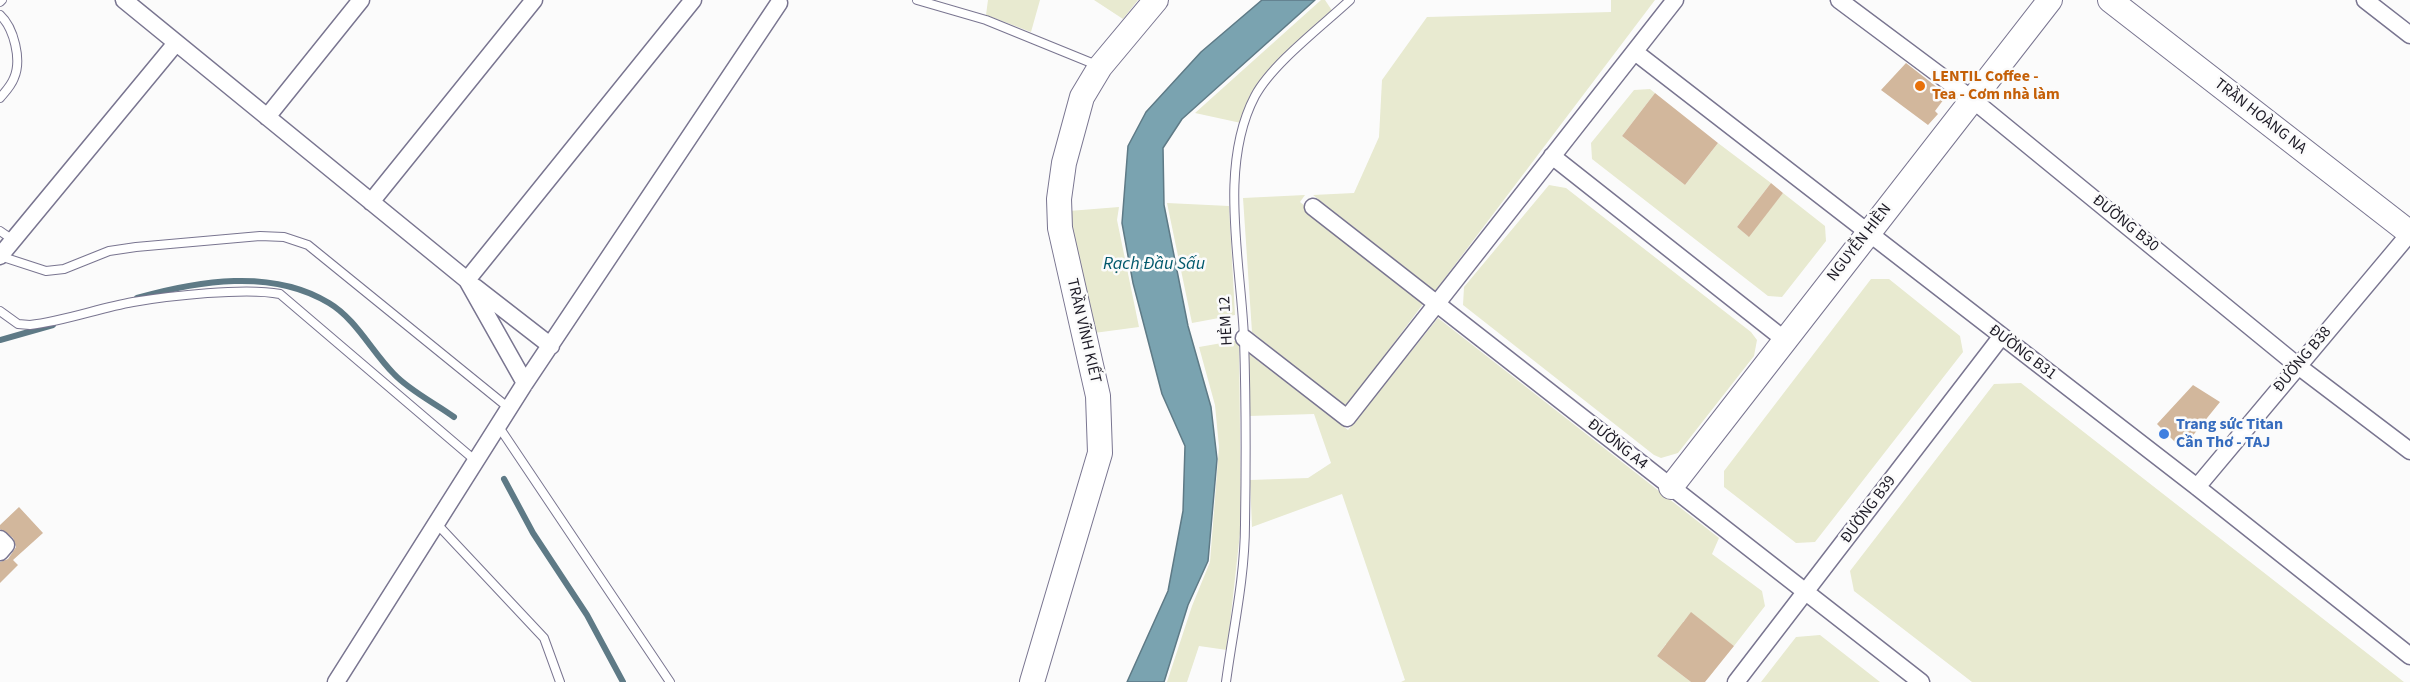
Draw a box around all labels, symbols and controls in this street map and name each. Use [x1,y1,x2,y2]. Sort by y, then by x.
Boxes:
place label: LENTIL Coffee - Tea - Cơm nhà làm [1932,67,2060,105]
street label: TRẦN HOÀNG NA [2210,75,2310,159]
marker: LENTIL Coffee - Tea - Cơm nhà làm [1913,79,1927,93]
street label: ĐƯỜNG B30 [2088,191,2162,257]
street label: NGUYỄN HIỀN [1824,200,1896,286]
water label: Rạch Đầu Sấu [1103,254,1205,276]
street label: TRẦN VĨNH KIẾT [1062,277,1104,385]
street label: HẺM 12 [1216,296,1238,346]
street label: ĐƯỜNG B31 [1984,321,2060,385]
street label: ĐƯỜNG B38 [2270,323,2336,397]
street label: ĐƯỜNG A4 [1583,415,1651,475]
place label: Trang sức Titan Cần Thơ - TAJ [2176,415,2283,453]
marker: Trang sức Titan Cần Thơ - TAJ [2157,427,2171,441]
street label: ĐƯỜNG B39 [1837,472,1901,548]

